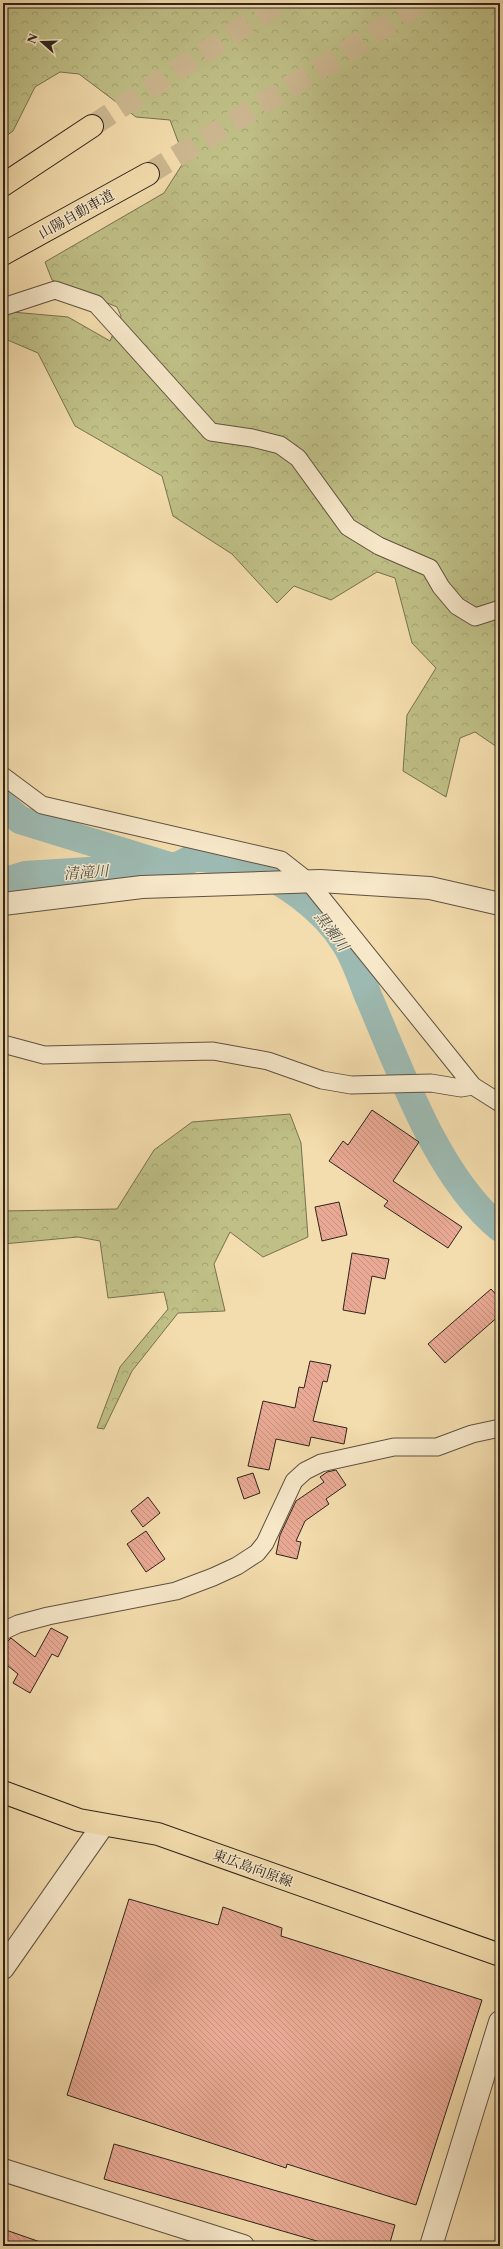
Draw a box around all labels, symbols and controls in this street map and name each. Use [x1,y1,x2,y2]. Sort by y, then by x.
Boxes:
north arrow [22,22,62,62]
text: N [24,31,41,45]
street label: 山陽自動車道 [35,186,117,242]
water label: 清滝川 [63,861,111,883]
water label: 黒瀬川 [311,907,354,956]
street label: 東広島向原線 [210,1845,296,1891]

